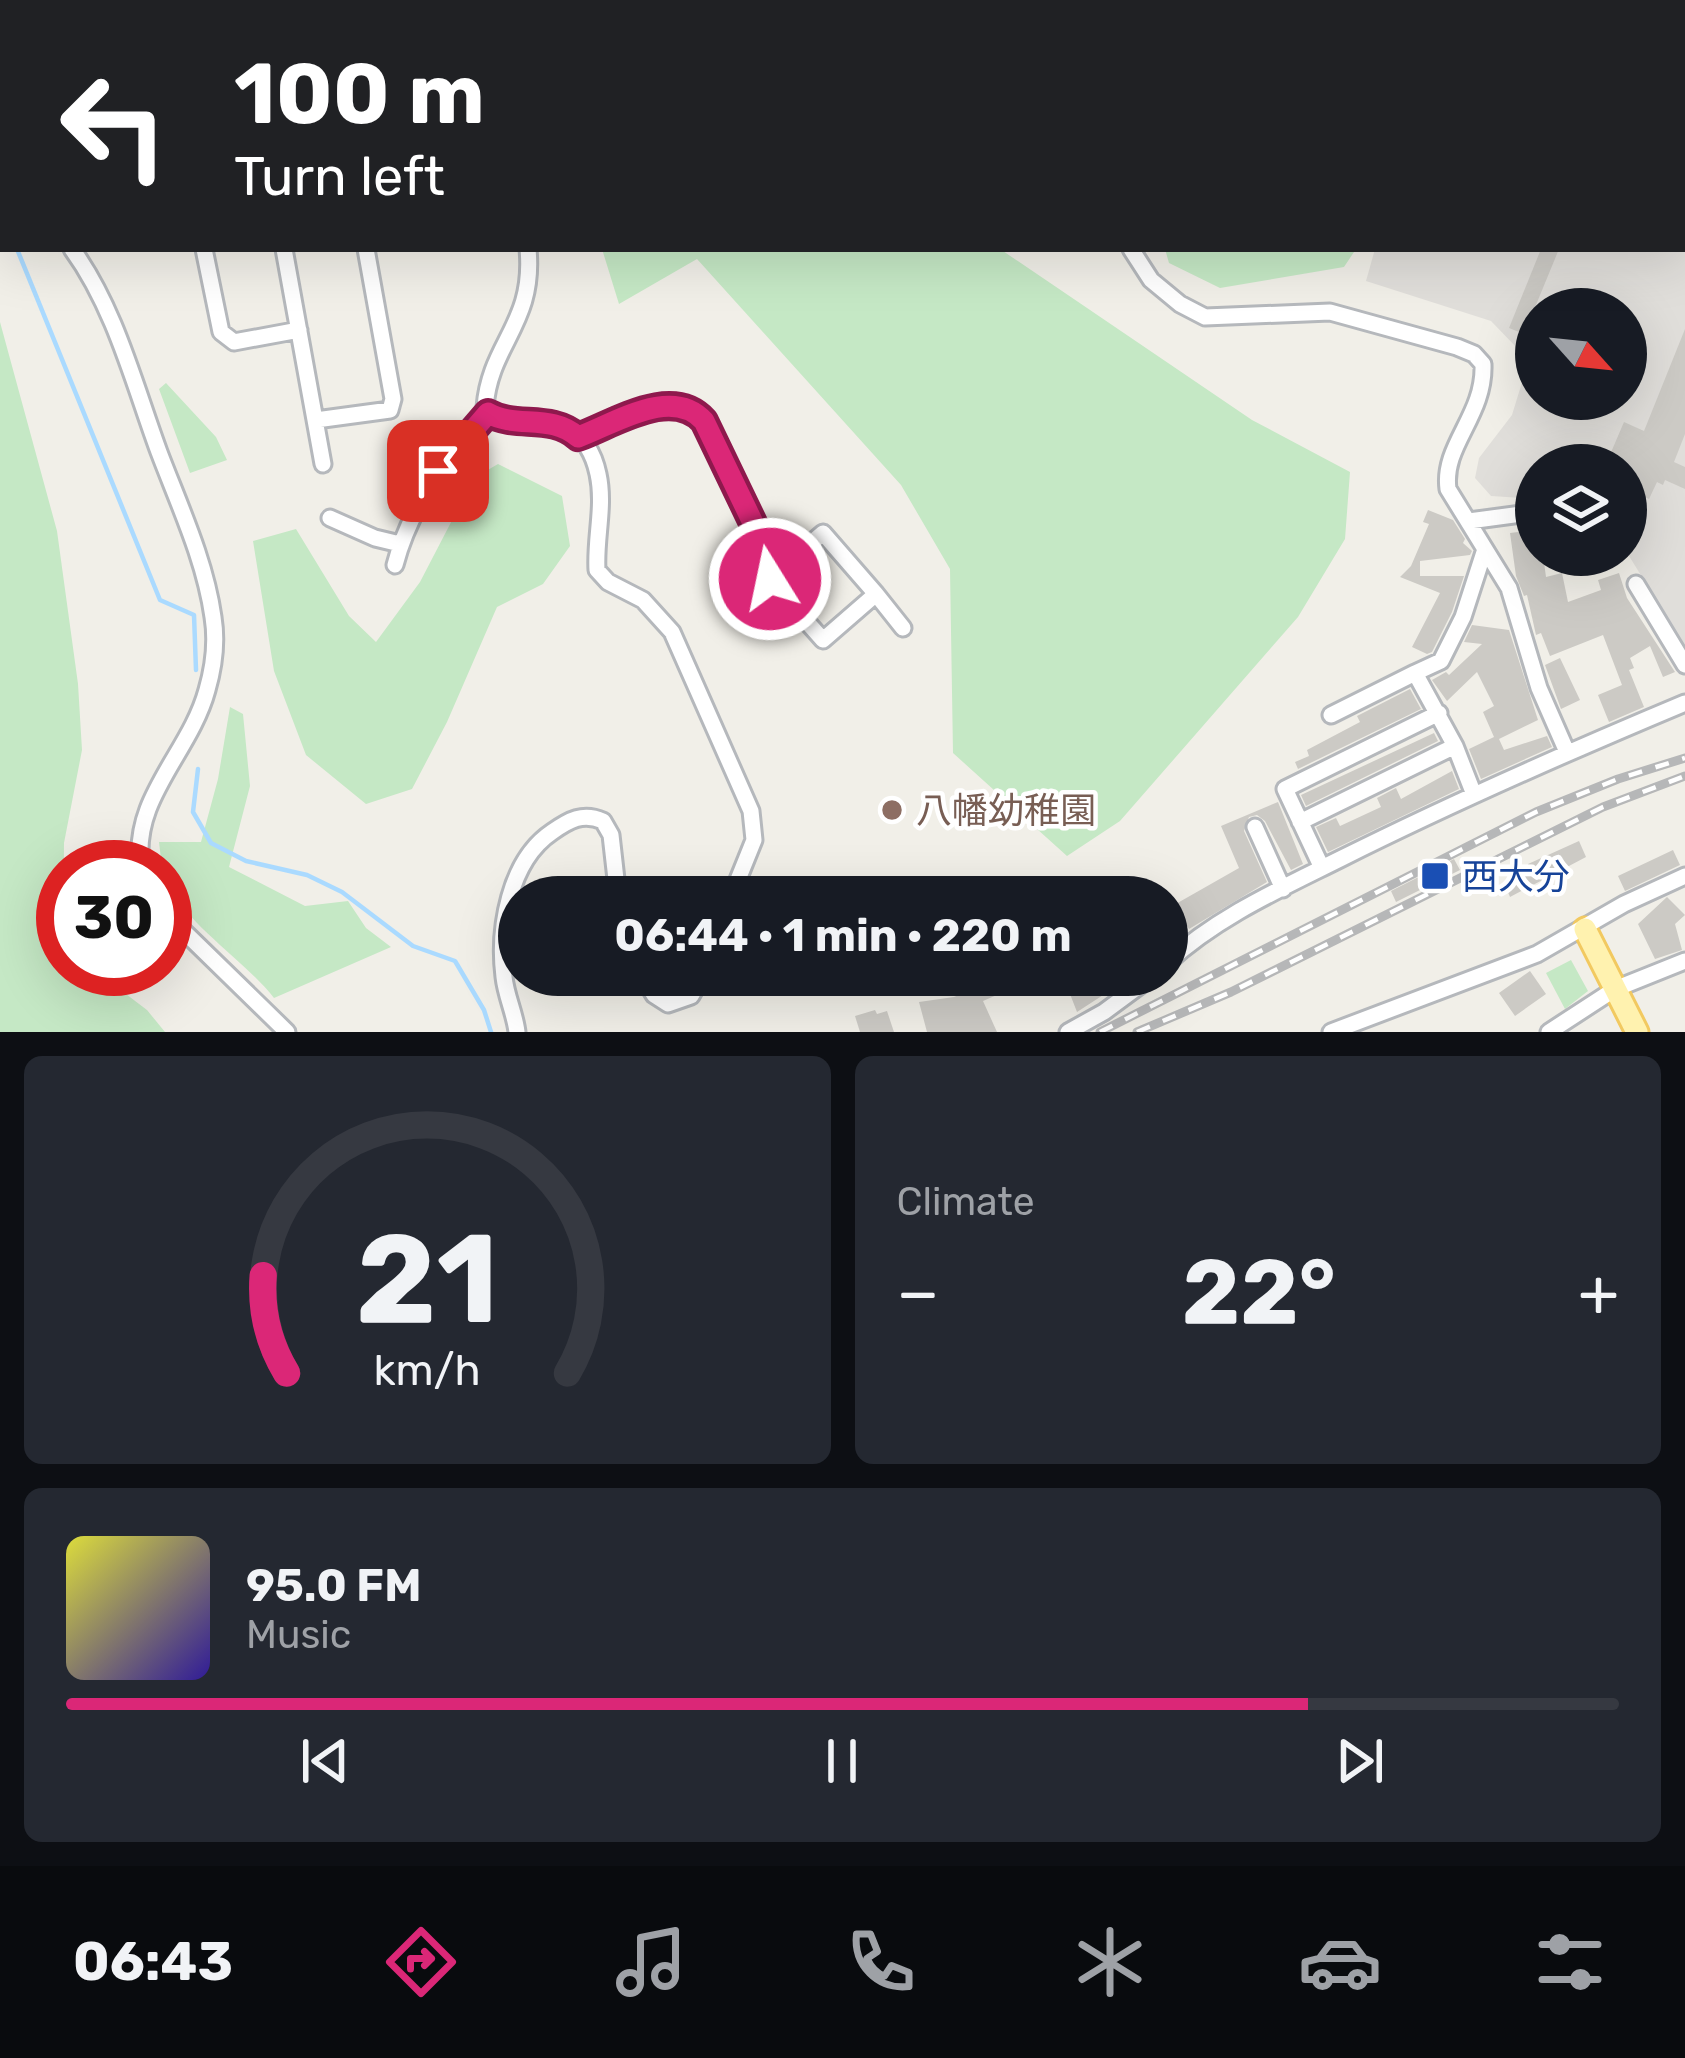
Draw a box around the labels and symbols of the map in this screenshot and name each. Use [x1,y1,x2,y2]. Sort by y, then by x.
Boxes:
north arrow [1515,288,1647,420]
pin [387,420,489,522]
position arrow [707,516,833,642]
place label: 八幡幼稚園 [916,789,1096,832]
marker: 八幡幼稚園 [879,797,905,823]
speed limit sign: 30 [36,840,192,996]
place label: 西大分 [1462,855,1570,898]
marker: 西大分 [1419,860,1451,892]

